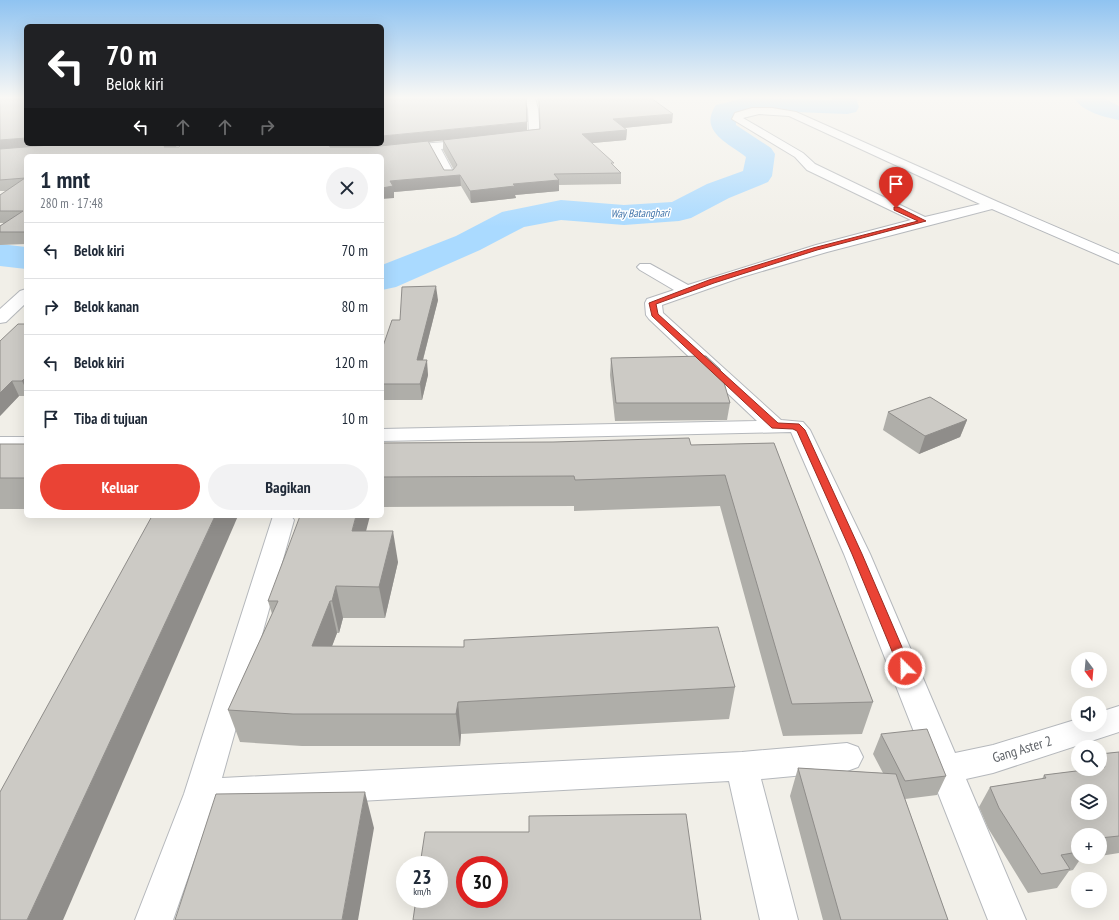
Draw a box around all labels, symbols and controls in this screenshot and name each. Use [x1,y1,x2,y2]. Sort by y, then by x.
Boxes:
text: 70 m [106,36,157,73]
icon: left [40,40,92,92]
text: Belok kiri [106,72,164,95]
icon: left [130,116,152,138]
icon: ahead [172,116,194,138]
icon: ahead [214,116,236,138]
icon: right [256,116,278,138]
text: 1 mnt [40,164,90,195]
button: close [326,167,368,209]
pin [879,167,913,208]
icon: arrive [885,173,907,195]
text: 280 m · 17:48 [40,195,103,212]
water label: Way Batanghari [610,205,671,221]
icon: left [40,240,62,262]
text: Belok kiri [74,241,124,260]
text: 70 m [342,241,368,260]
icon: right [40,296,62,318]
text: Belok kanan [74,297,139,316]
text: 80 m [342,297,368,316]
icon: left [40,352,62,374]
text: Belok kiri [74,353,124,372]
text: 120 m [335,353,368,372]
icon: arrive [40,408,62,430]
text: Tiba di tujuan [74,409,148,428]
text: 10 m [342,409,368,428]
button: Keluar [40,464,200,510]
button: Bagikan [208,464,368,510]
position arrow [884,647,926,689]
north arrow [1071,652,1107,688]
map controls [1071,652,1107,908]
button: sound [1071,696,1107,732]
street label: Gang Aster 2 [990,731,1054,767]
button: search [1071,740,1107,776]
button: layers [1071,784,1107,820]
button: + [1071,828,1107,864]
speed limit sign: 30 [456,856,508,908]
text: 23 [412,864,432,890]
button: − [1071,872,1107,908]
text: km/h [413,885,431,898]

